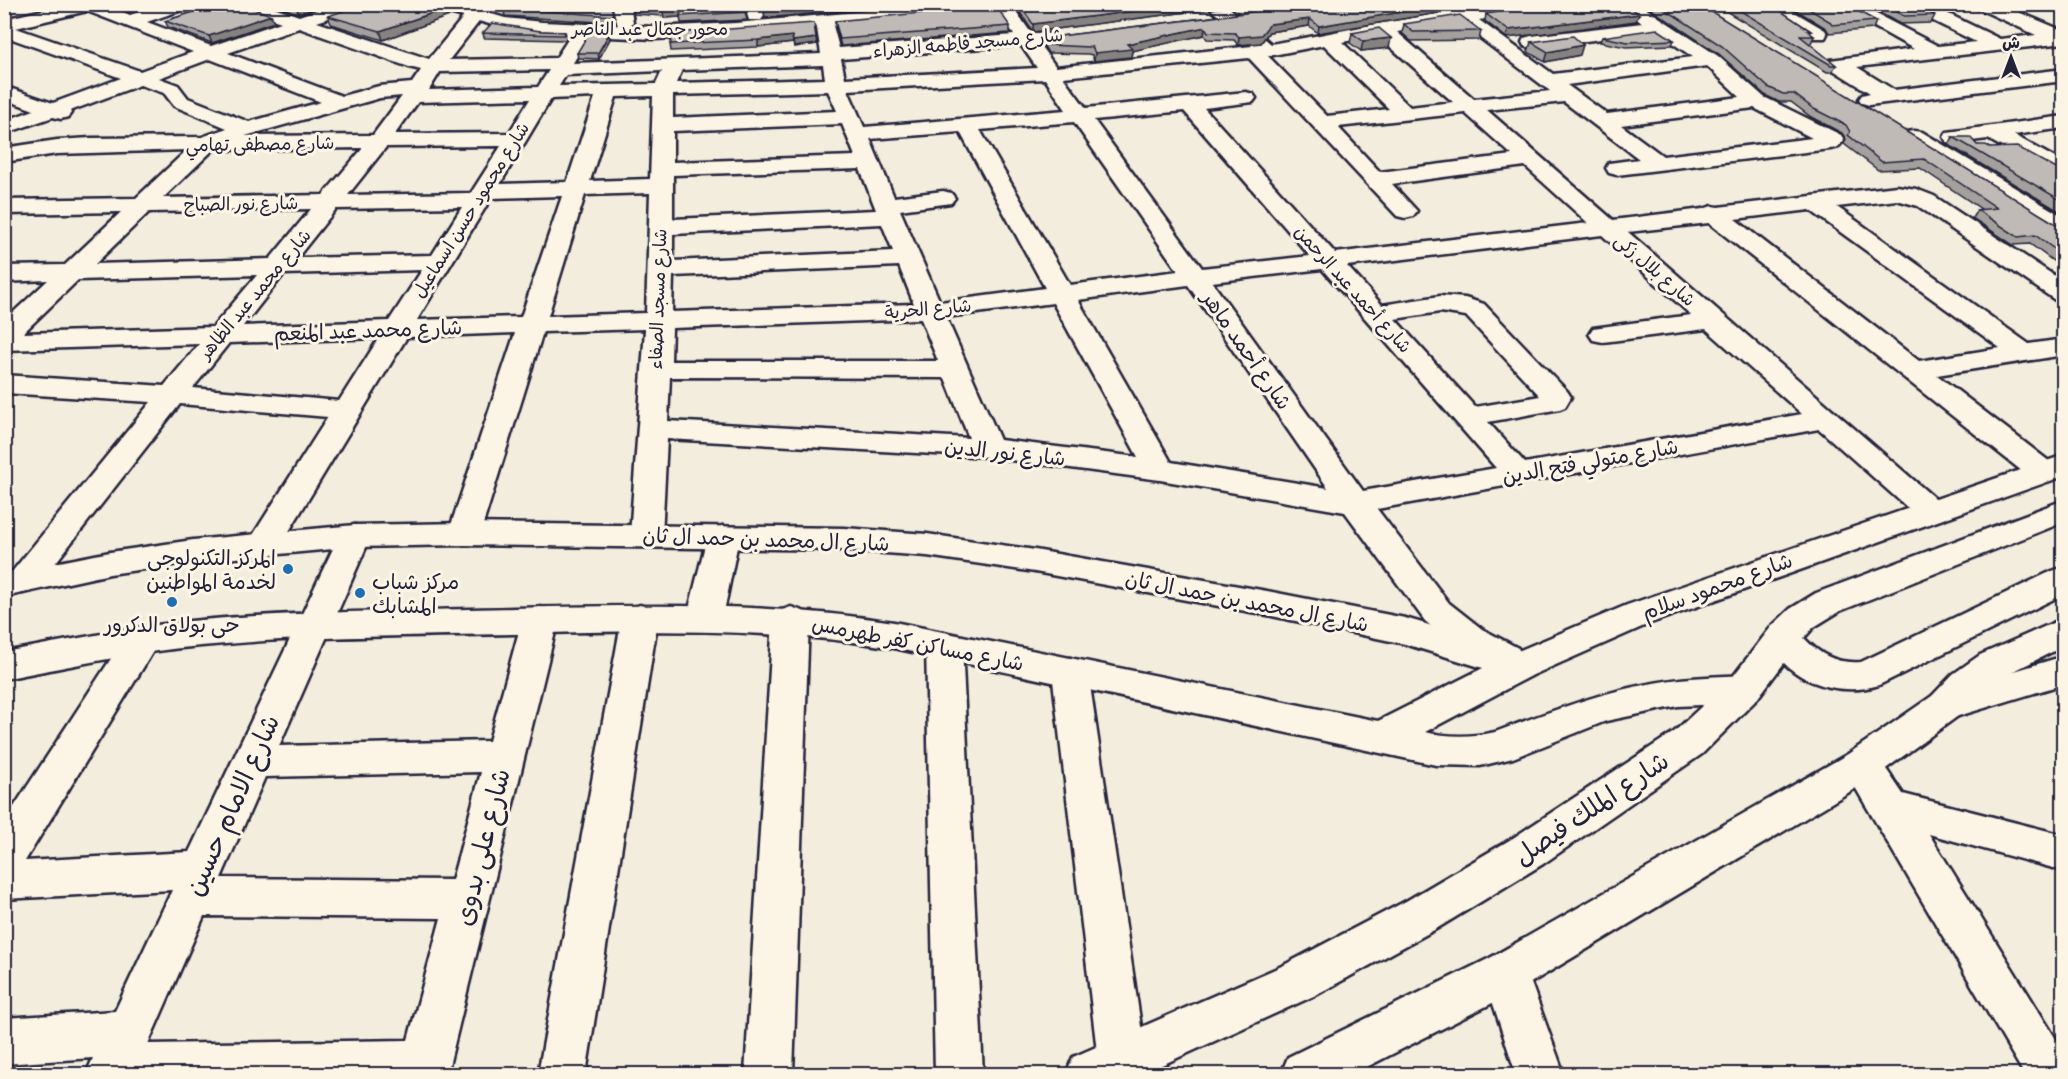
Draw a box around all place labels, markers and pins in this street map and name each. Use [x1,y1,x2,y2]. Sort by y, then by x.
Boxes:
place label: المركز التكنولوجى لخدمة المواطنين [146,545,276,596]
marker: المركز التكنولوجى لخدمة المواطنين [281,562,295,576]
place label: مركز شباب المشابك [372,569,459,619]
marker: مركز شباب المشابك [353,586,367,600]
marker: حى بولاق الدكرور [165,595,179,609]
place label: حى بولاق الدكرور [102,612,240,639]

